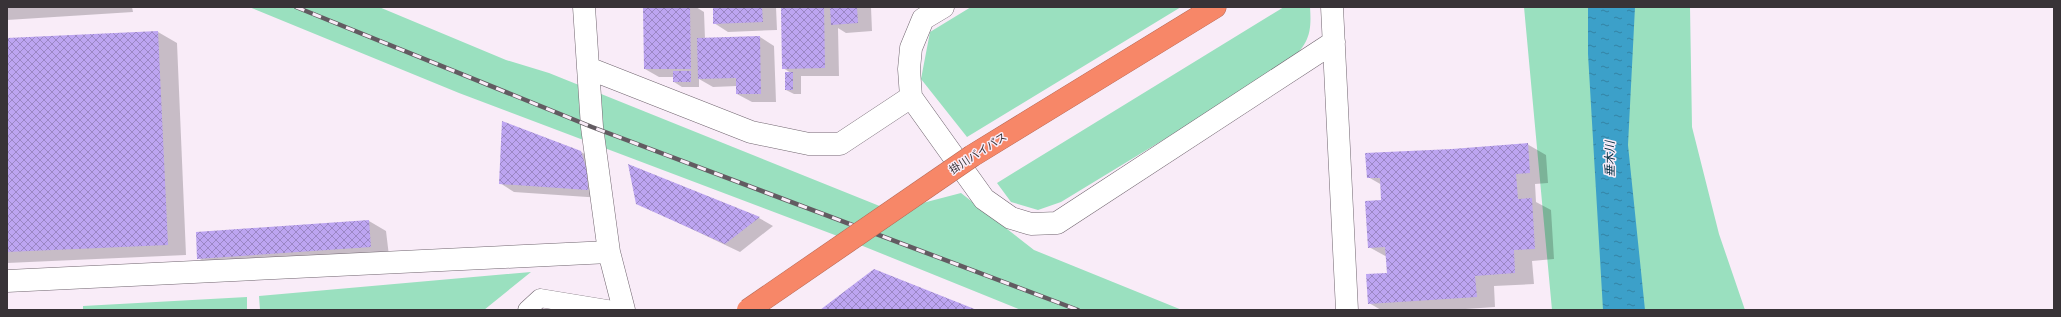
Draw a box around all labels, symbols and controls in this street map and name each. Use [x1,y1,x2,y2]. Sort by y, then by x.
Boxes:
street label: 掛川バイパス [947,130,1009,177]
water label: 垂木川 [1603,139,1617,177]

